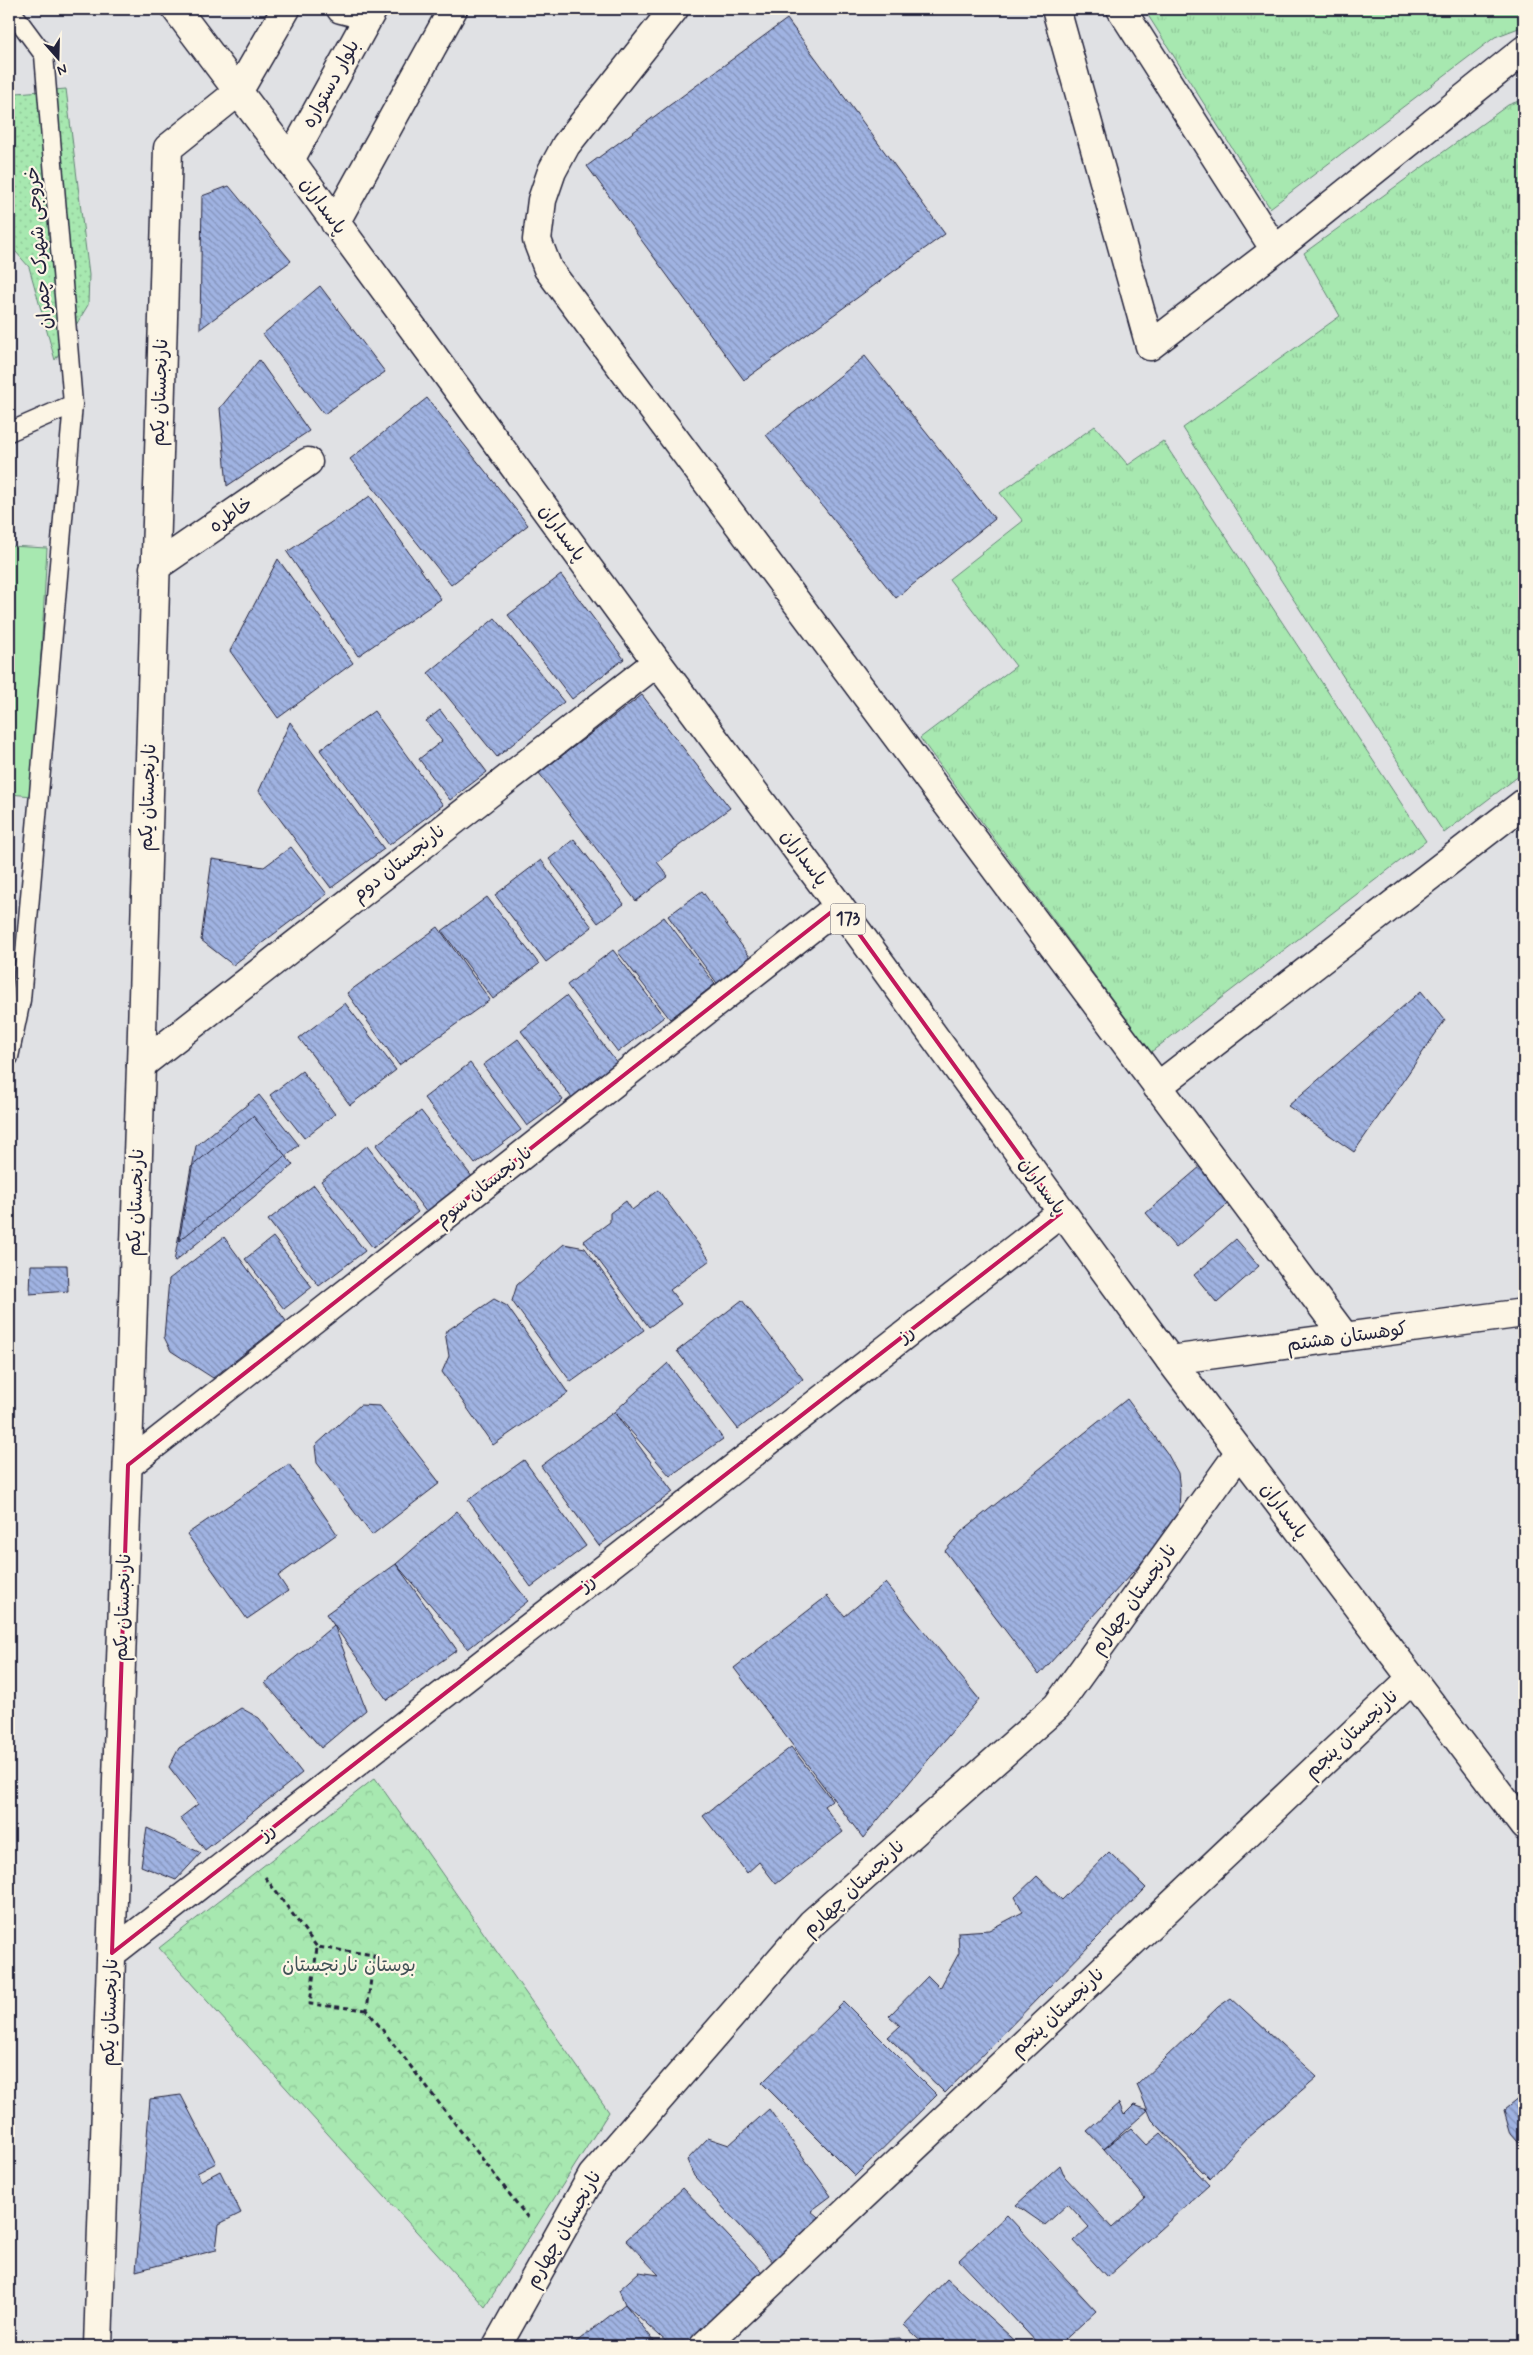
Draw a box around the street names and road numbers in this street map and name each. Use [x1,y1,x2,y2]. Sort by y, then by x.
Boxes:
street label: بلوار دستواره [296,35,366,133]
street label: خروجی شهرک چمران [19,165,59,331]
street label: پاسداران [294,172,352,240]
street label: نارنجستان یکم [146,337,175,447]
street label: خاطره [204,491,258,539]
street label: پاسداران [533,499,591,567]
street label: نارنجستان یکم [134,742,163,852]
street label: نارنجستان دوم [347,818,452,908]
street label: پاسداران [774,825,834,891]
road number: 173 [830,904,866,934]
street label: نارنجستان سوم [430,1140,539,1233]
street label: نارنجستان یکم [122,1147,151,1257]
street label: پاسداران [1013,1152,1071,1220]
street label: کوهستان هشتم [1285,1316,1409,1359]
street label: رز [891,1320,919,1350]
street label: پاسداران [1254,1478,1314,1544]
street label: نارنجستان چهارم [1085,1538,1184,1660]
street label: نارنجستان یکم [109,1552,138,1662]
street label: رز [572,1569,600,1599]
street label: نارنجستان پنجم [1300,1684,1405,1785]
street label: رز [252,1818,280,1848]
street label: نارنجستان چهارم [797,1834,911,1943]
street label: نارنجستان یکم [96,1957,125,2067]
street label: نارنجستان پنجم [1006,1962,1111,2063]
street label: نارنجستان چهارم [520,2166,609,2293]

